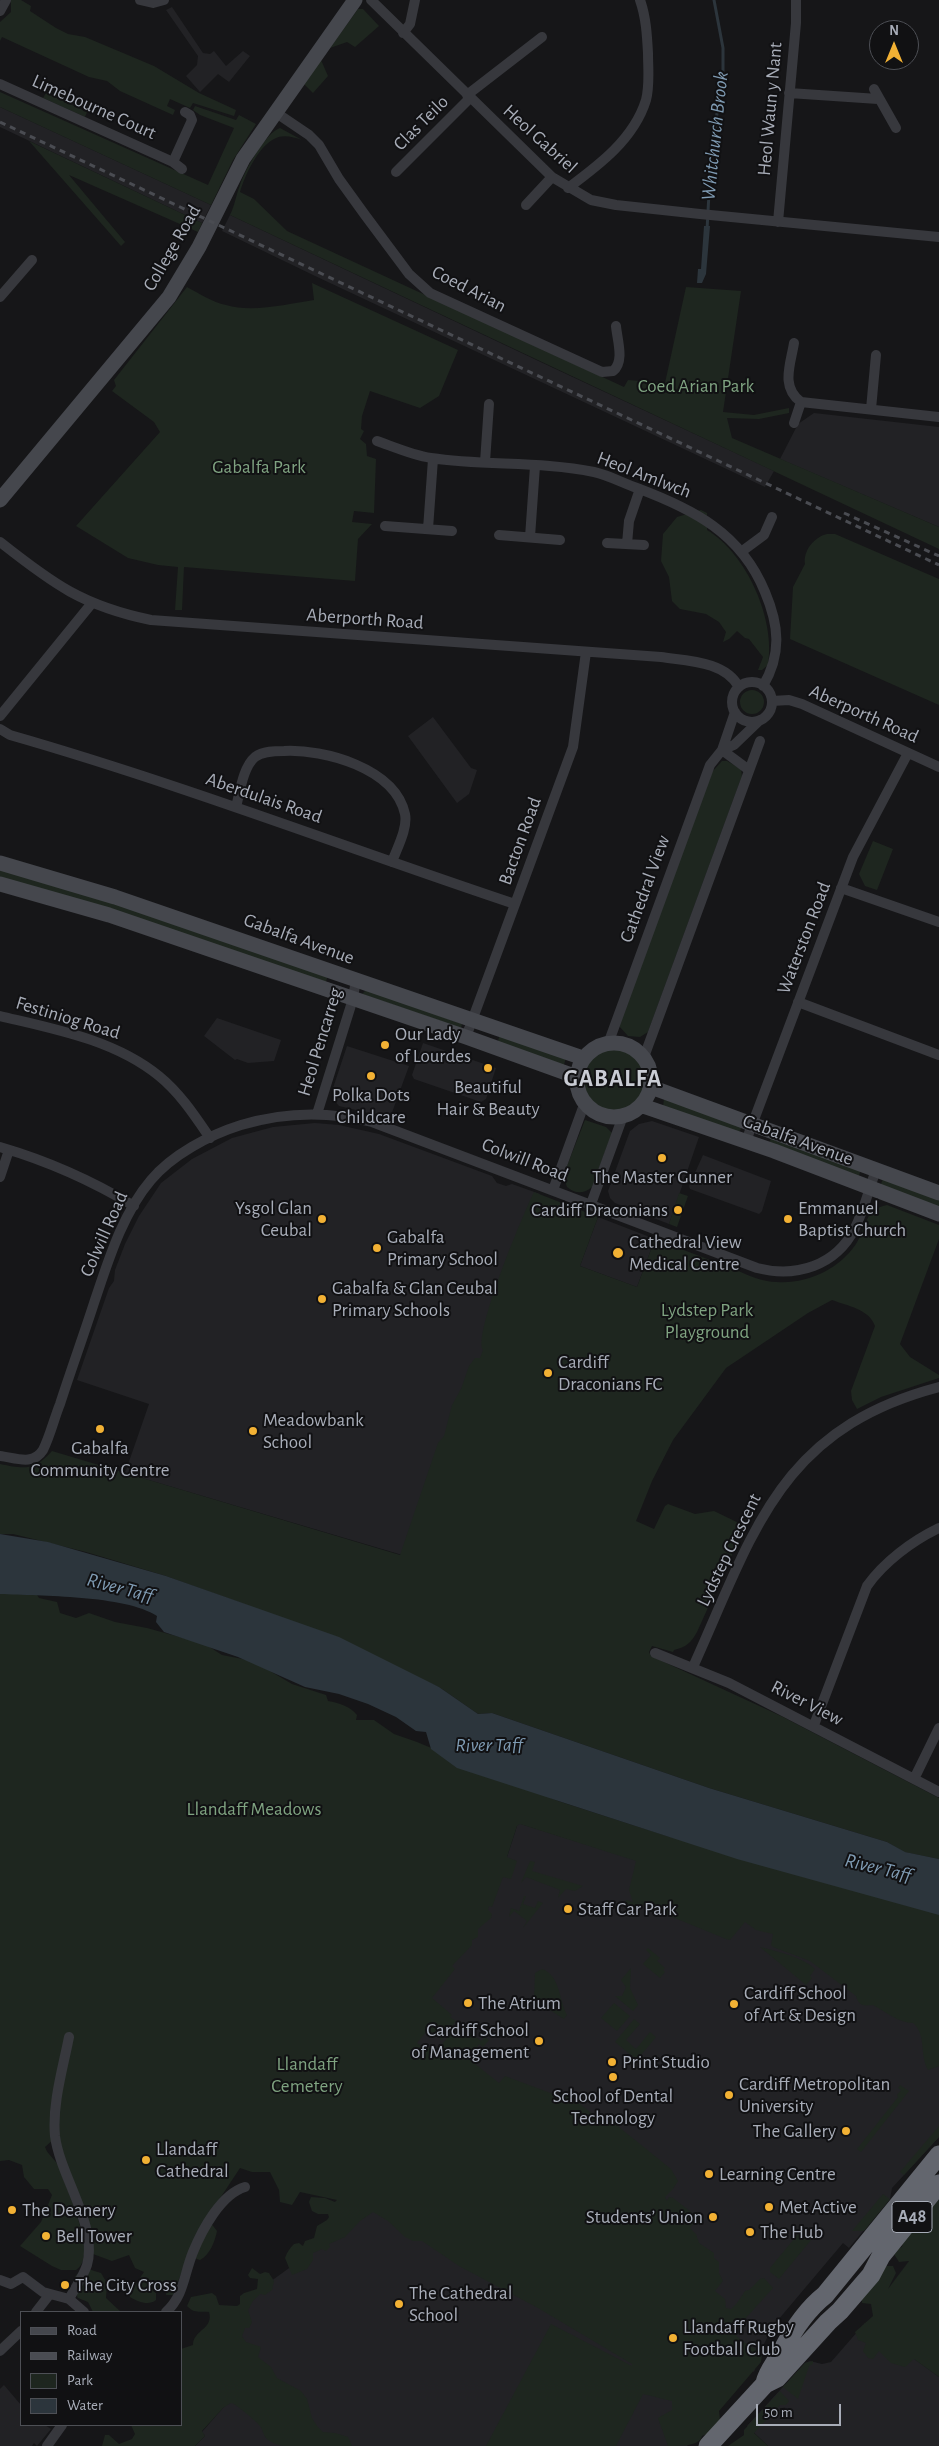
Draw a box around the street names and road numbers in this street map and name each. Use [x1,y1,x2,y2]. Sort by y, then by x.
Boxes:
street label: Heol Waun y Nant [753,41,787,177]
street label: Limebourne Court [28,69,160,145]
street label: Clas Teilo [389,91,453,155]
street label: Heol Gabriel [498,100,582,178]
street label: College Road [138,201,206,295]
street label: Coed Arian [428,261,510,317]
street label: Heol Amlwch [594,447,694,503]
street label: Aberporth Road [306,604,424,634]
street label: Aberporth Road [806,680,922,748]
street label: Aberdulais Road [203,767,325,829]
street label: Bacton Road [494,794,546,888]
street label: Cathedral View [615,832,675,946]
street label: Waterston Road [772,879,836,997]
street label: Gabalfa Avenue [241,908,357,970]
street label: Heol Pencarreg [293,985,347,1099]
street label: Festiniog Road [13,991,123,1045]
street label: Gabalfa Avenue [740,1109,856,1171]
street label: Colwill Road [478,1133,572,1187]
street label: Colwill Road [75,1188,133,1280]
street label: Lydstep Crescent [692,1490,766,1610]
street label: River View [767,1675,847,1731]
road number: A48 [892,2202,932,2232]

